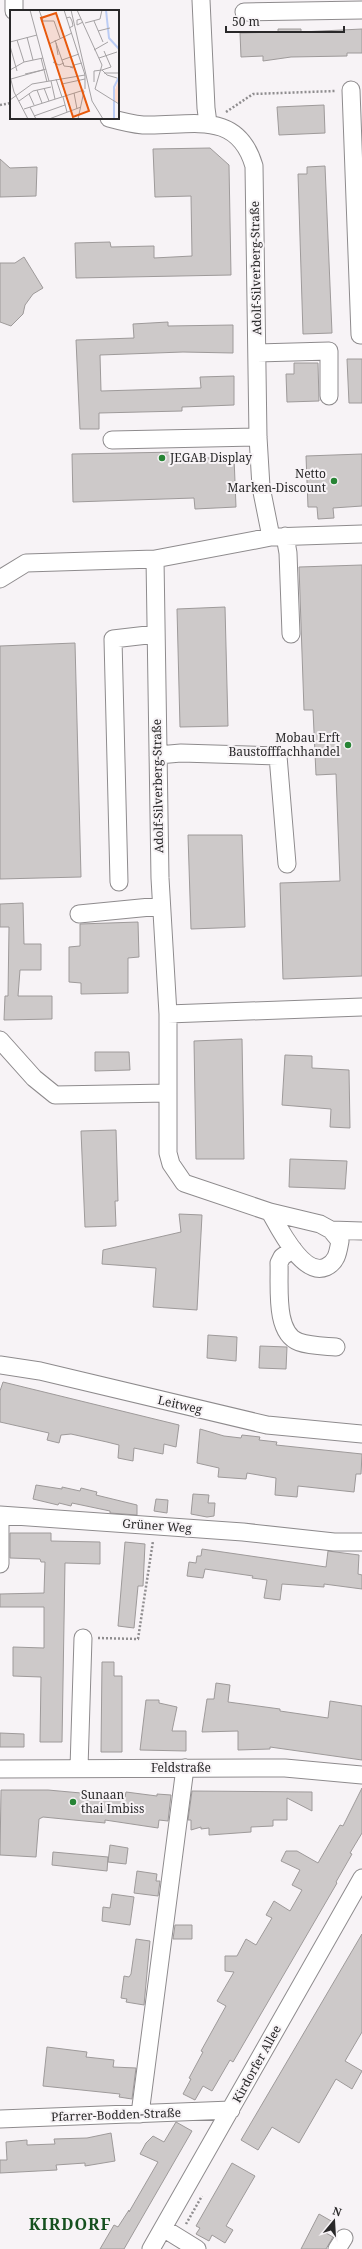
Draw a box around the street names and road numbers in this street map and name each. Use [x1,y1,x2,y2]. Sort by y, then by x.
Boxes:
street label: Adolf-Silverberg-Straße [246,201,265,335]
street label: Adolf-Silverberg-Straße [148,719,167,853]
street label: Leitweg [156,1391,205,1418]
street label: Grüner Weg [122,1515,193,1536]
street label: Feldstraße [151,1759,211,1776]
street label: Kirdorfer Allee [228,2022,285,2106]
street label: Pfarrer-Bodden-Straße [51,2104,181,2125]

